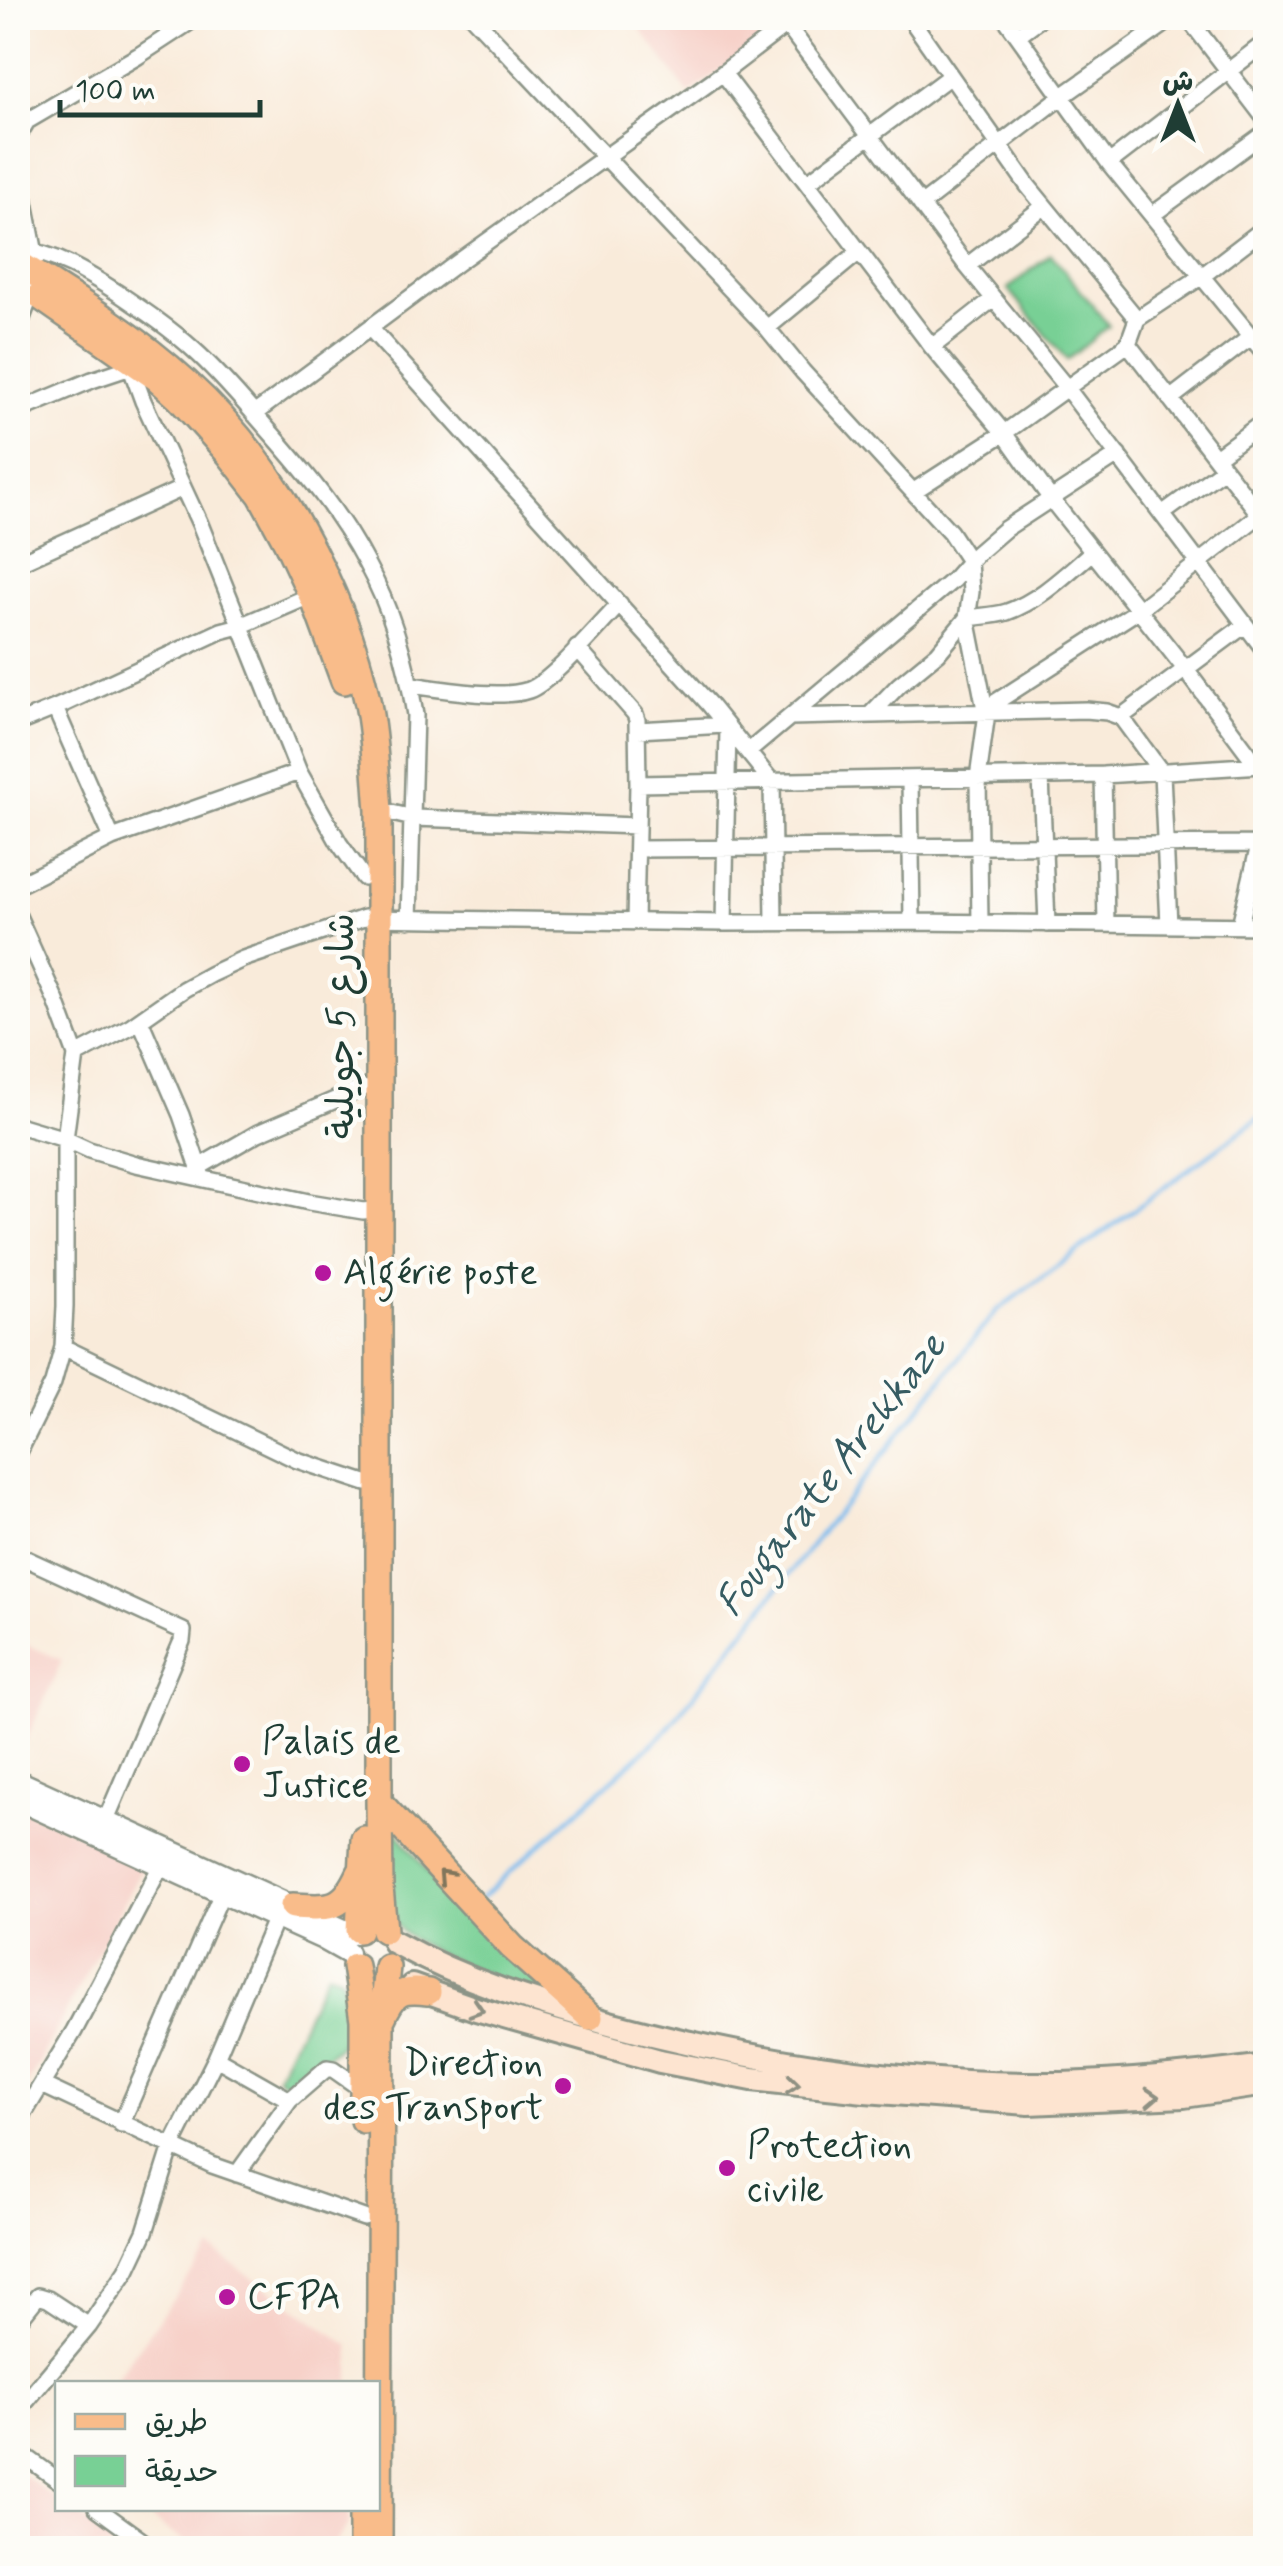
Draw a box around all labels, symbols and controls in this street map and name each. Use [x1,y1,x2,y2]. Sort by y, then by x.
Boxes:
scale bar [60,55,260,117]
north arrow [1128,55,1228,155]
text: ش [1163,64,1193,101]
text: 100 m [75,72,156,111]
street label: شارع 5 جويلية [318,913,367,1139]
place label: Algérie poste [343,1249,538,1302]
marker: Algérie poste [312,1262,334,1284]
water label: Fougarate Arekkaze [705,1321,963,1630]
place label: Palais de Justice [262,1718,401,1811]
marker: Palais de Justice [231,1753,253,1775]
one-way arrow [439,1869,457,1887]
one-way arrow [468,1997,485,2018]
place label: Direction des Transport [323,2040,543,2133]
one-way arrow [785,2073,801,2094]
marker: Direction des Transport [552,2075,574,2097]
one-way arrow [1145,2087,1161,2108]
place label: Protection civile [747,2122,912,2215]
marker: Protection civile [716,2157,738,2179]
place label: CFPA [247,2273,341,2322]
marker: CFPA [216,2286,238,2308]
legend [55,2381,380,2511]
text: طريق [145,2403,208,2442]
text: حديقة [145,2453,219,2492]

